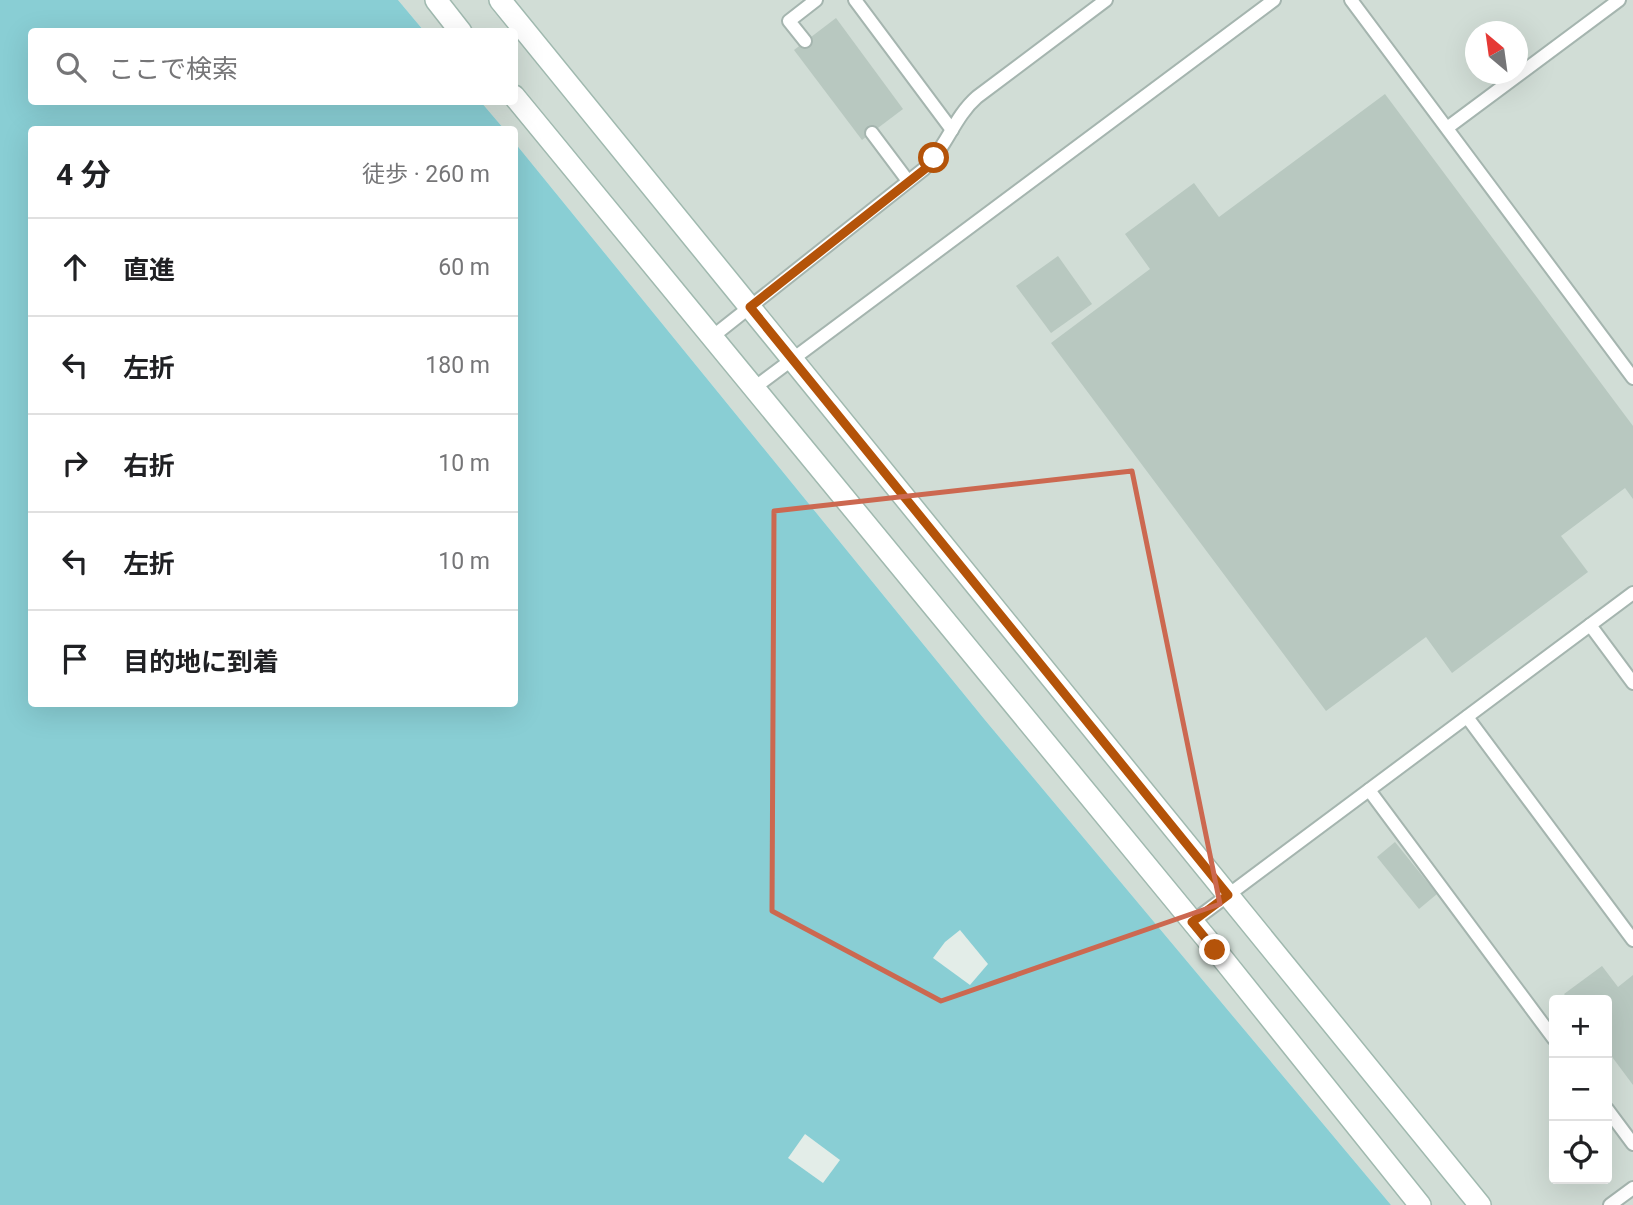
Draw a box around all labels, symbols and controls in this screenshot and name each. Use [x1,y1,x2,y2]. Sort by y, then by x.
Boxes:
north arrow [1465,21,1528,84]
search box [28,28,518,105]
icon: search [52,48,90,86]
text: ここで検索 [108,54,238,84]
route start [918,142,949,173]
text: 4 分 [56,157,111,192]
text: 徒歩 · 260 m [362,161,490,188]
icon: ahead [56,248,94,286]
text: 60 m [438,254,490,281]
text: 直進 [123,255,175,285]
icon: left [56,346,94,384]
text: 180 m [425,352,490,379]
text: 左折 [123,353,175,383]
icon: right [56,444,94,482]
text: 10 m [438,450,490,477]
text: 右折 [123,451,175,481]
icon: left [56,542,94,580]
text: 10 m [438,548,490,575]
text: 左折 [123,549,175,579]
icon: arrive [56,640,94,678]
text: 目的地に到着 [123,647,279,677]
route end [1199,934,1230,965]
map controls [1549,995,1612,1184]
button: + [1549,995,1612,1058]
button: − [1549,1058,1612,1121]
button: locate [1549,1121,1612,1184]

